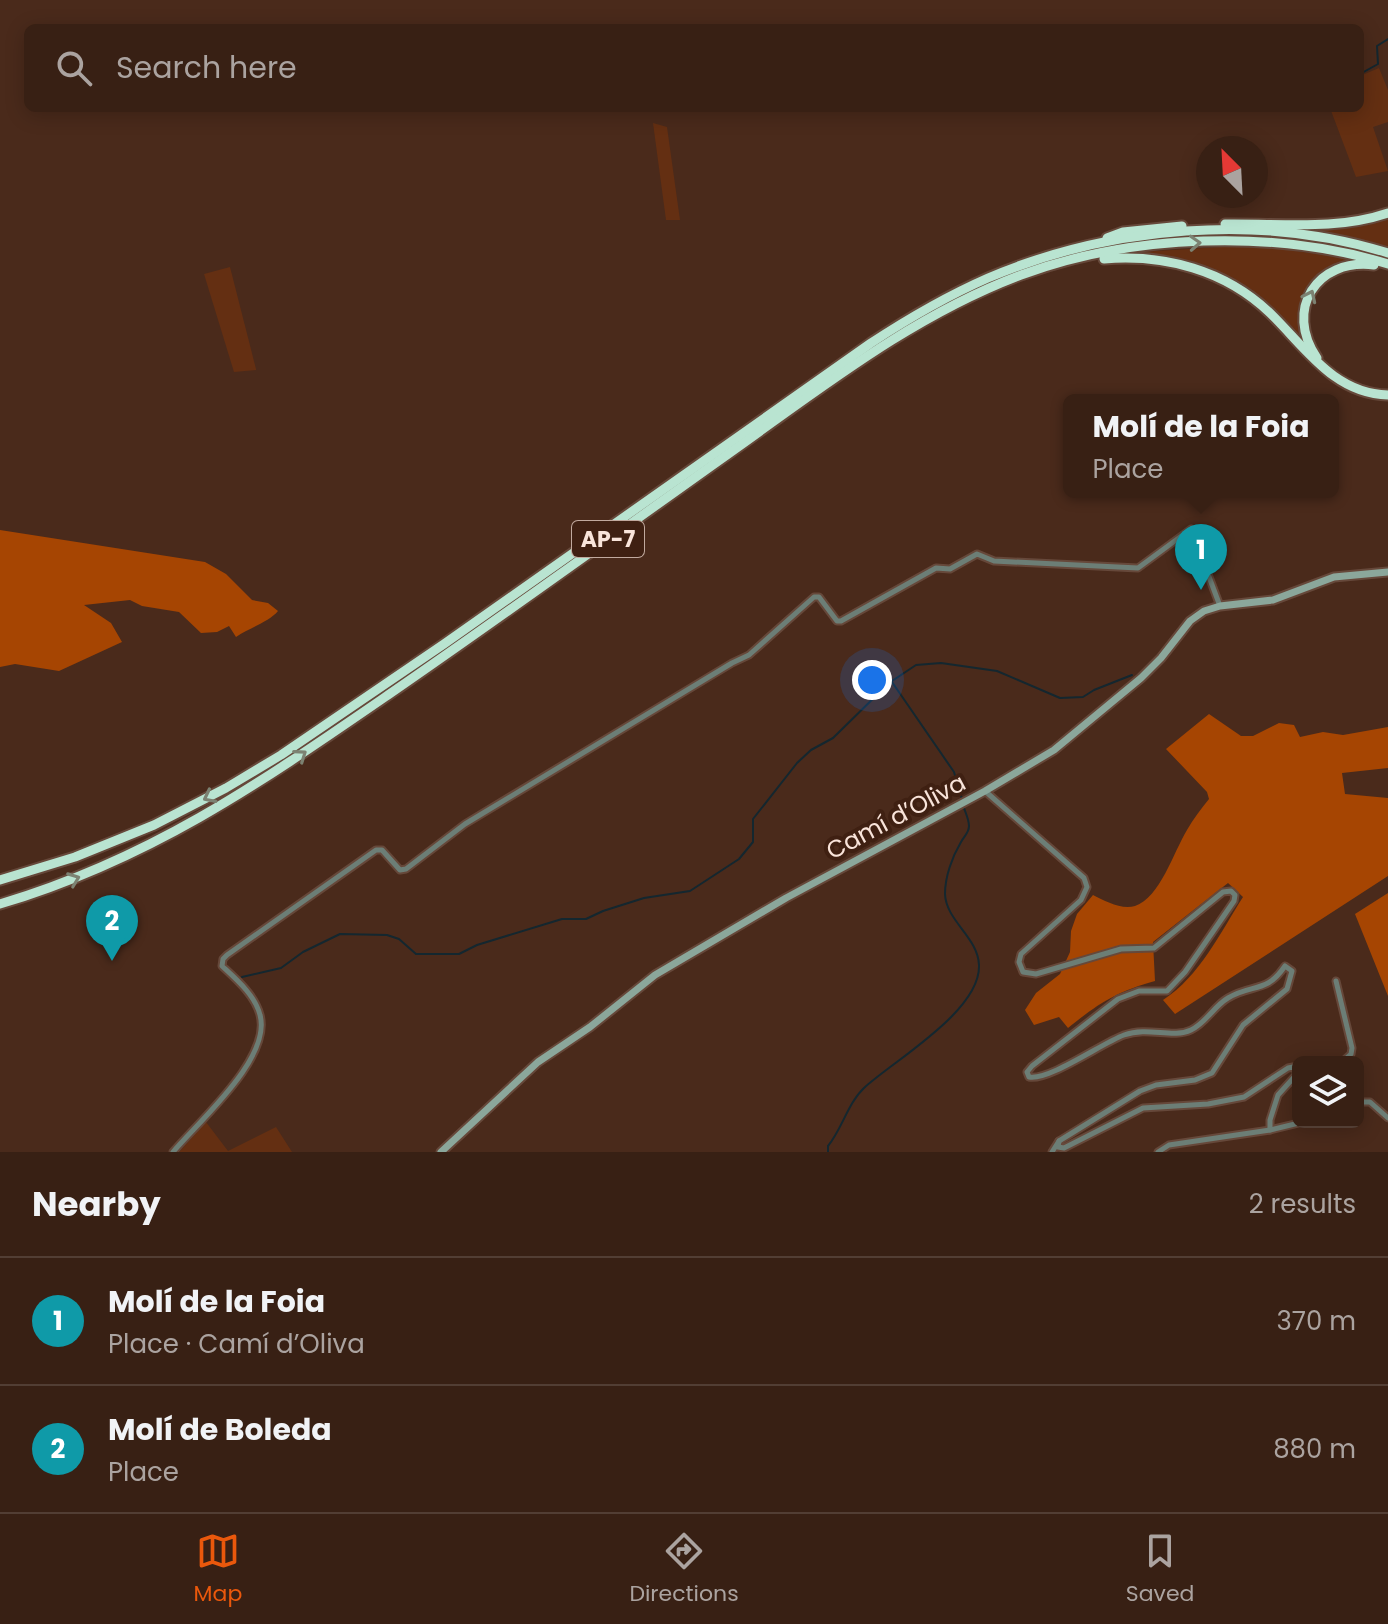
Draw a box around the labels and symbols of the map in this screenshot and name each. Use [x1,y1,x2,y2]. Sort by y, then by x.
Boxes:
north arrow [1196,136,1268,208]
one-way arrow [1189,234,1202,251]
one-way arrow [1300,290,1316,305]
road number: AP-7 [572,521,644,557]
pin: 1 [1175,524,1227,590]
your location [852,660,892,700]
one-way arrow [293,750,307,765]
street label: Camí d’Oliva [820,766,971,867]
one-way arrow [203,787,218,802]
one-way arrow [66,872,80,889]
pin: 2 [86,895,138,961]

